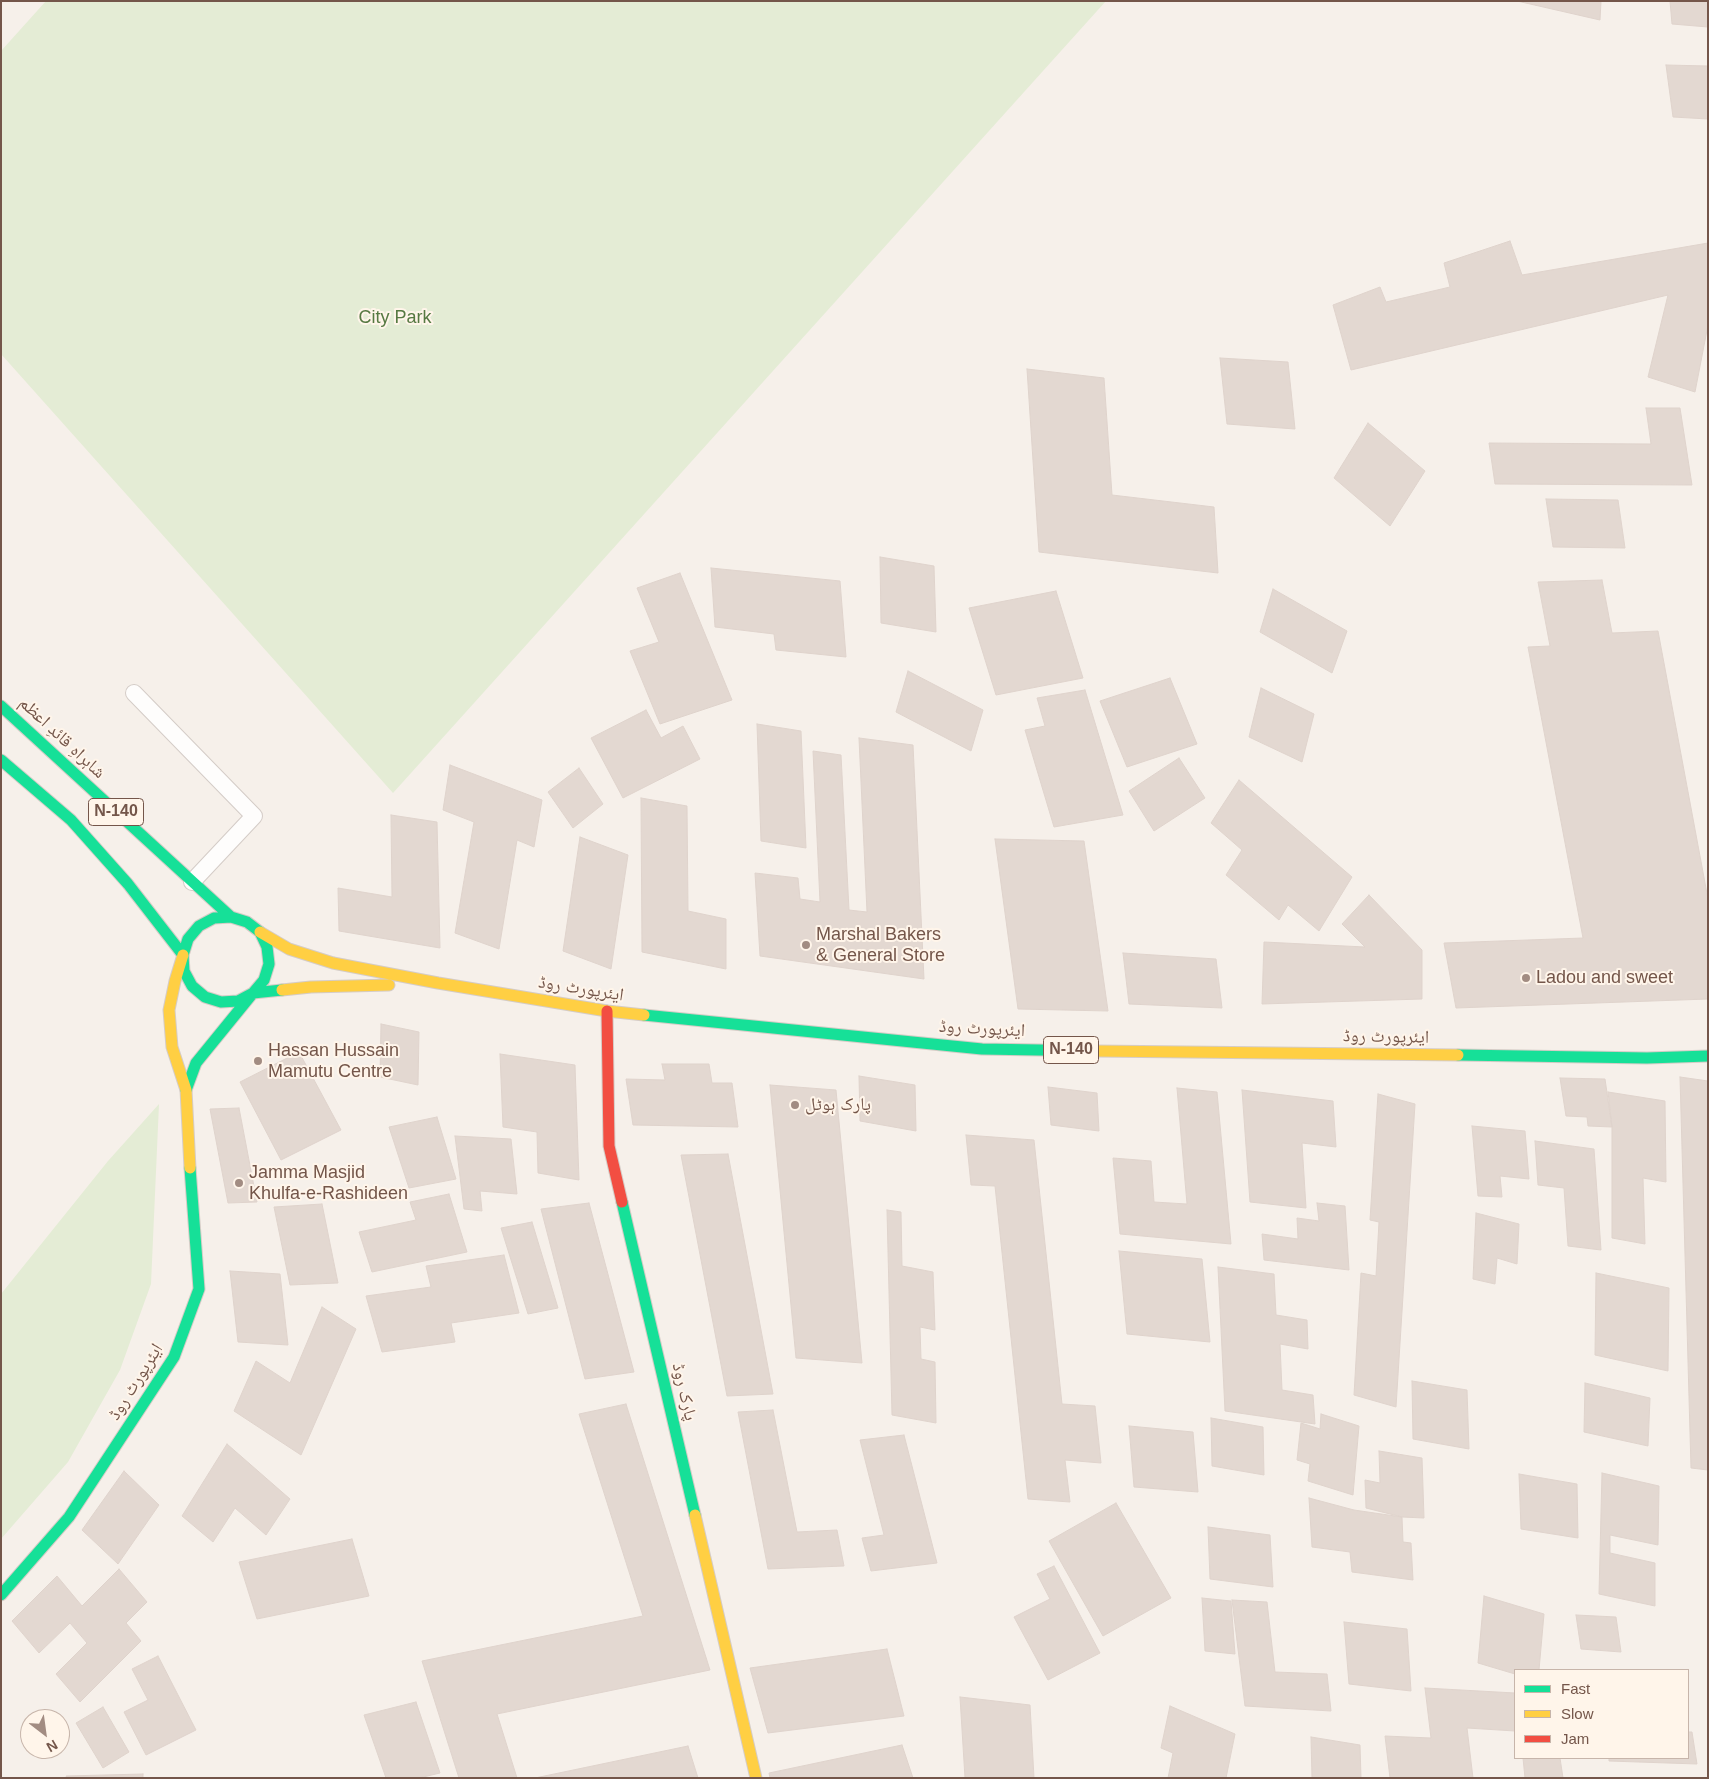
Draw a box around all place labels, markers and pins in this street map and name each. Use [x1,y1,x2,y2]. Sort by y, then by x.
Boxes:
place label: Marshal Bakers & General Store [816,924,945,966]
marker: Marshal Bakers & General Store [800,939,812,951]
place label: Ladou and sweet [1536,967,1673,989]
marker: Ladou and sweet [1520,972,1532,984]
place label: Hassan Hussain Mamutu Centre [268,1040,399,1082]
marker: Hassan Hussain Mamutu Centre [252,1055,264,1067]
place label: پارک ہوٹل [805,1094,871,1116]
marker: پارک ہوٹل [789,1099,801,1111]
place label: Jamma Masjid Khulfa-e-Rashideen [249,1162,408,1204]
marker: Jamma Masjid Khulfa-e-Rashideen [233,1177,245,1189]

